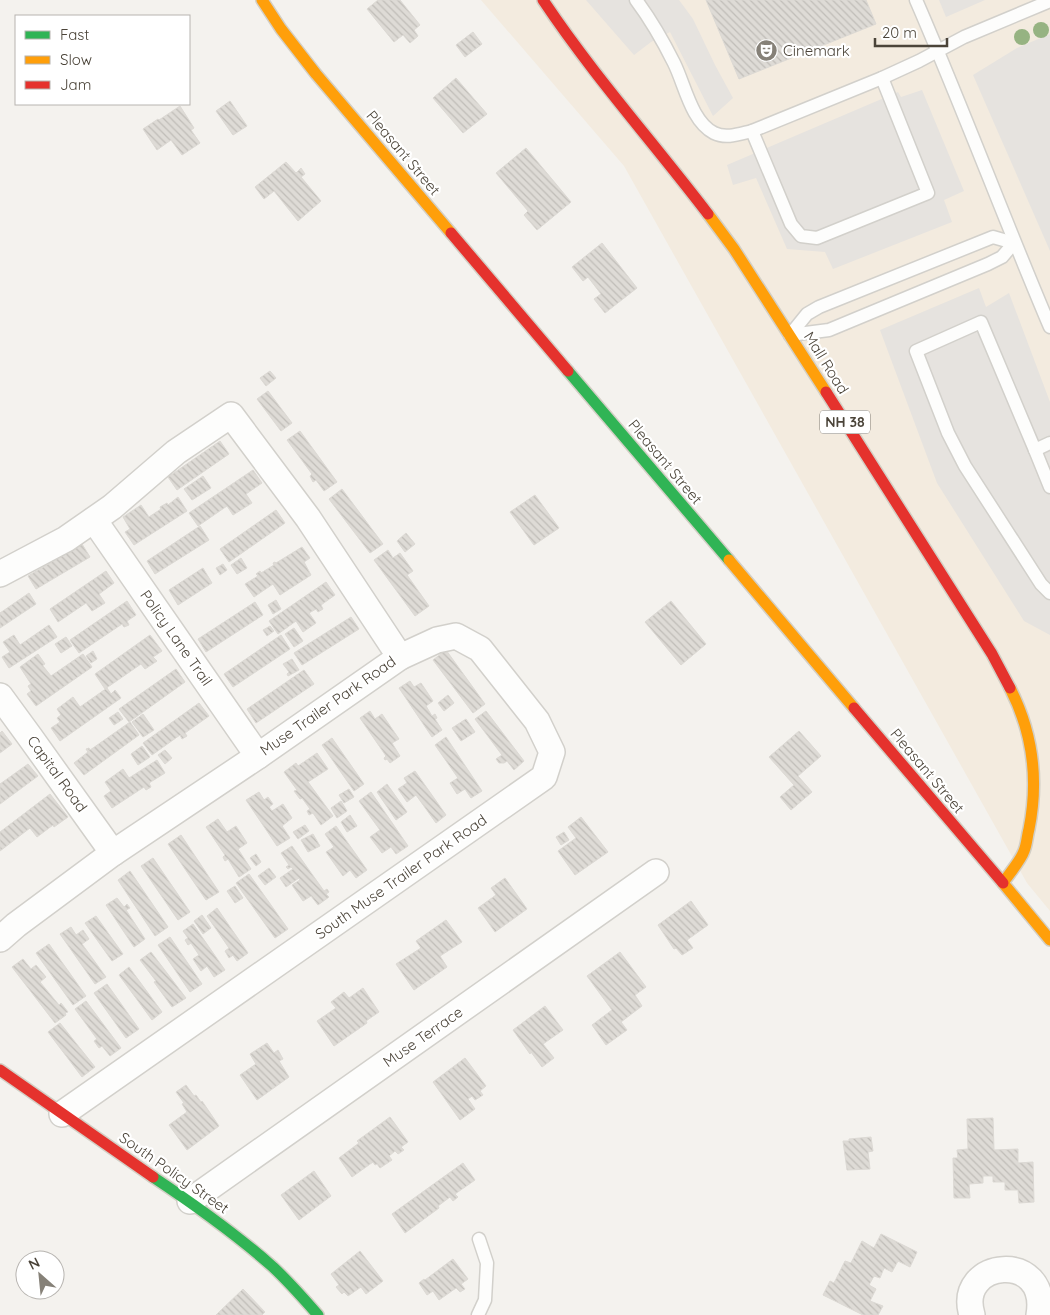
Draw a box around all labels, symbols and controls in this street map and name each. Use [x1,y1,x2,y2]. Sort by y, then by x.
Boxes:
legend [15,15,190,105]
scale bar [875,15,948,47]
text: 20 m [882,23,917,42]
text: Fast [60,25,89,44]
theatre icon: Cinemark [755,39,779,63]
place label: Cinemark [783,41,850,60]
text: Slow [60,50,92,69]
text: Jam [60,75,91,94]
street label: Pleasant Street [362,106,444,199]
street label: Mall Road [800,328,853,397]
road number: NH 38 [820,411,870,434]
street label: Pleasant Street [624,415,706,508]
street label: Policy Lane Trail [136,586,217,689]
street label: Muse Trailer Park Road [256,652,399,760]
street label: Pleasant Street [886,724,968,817]
street label: Capital Road [23,732,92,816]
street label: South Muse Trailer Park Road [311,810,490,943]
street label: Muse Terrace [379,1002,466,1071]
street label: South Policy Street [116,1128,233,1218]
north arrow [15,1250,65,1300]
text: N [25,1253,43,1274]

